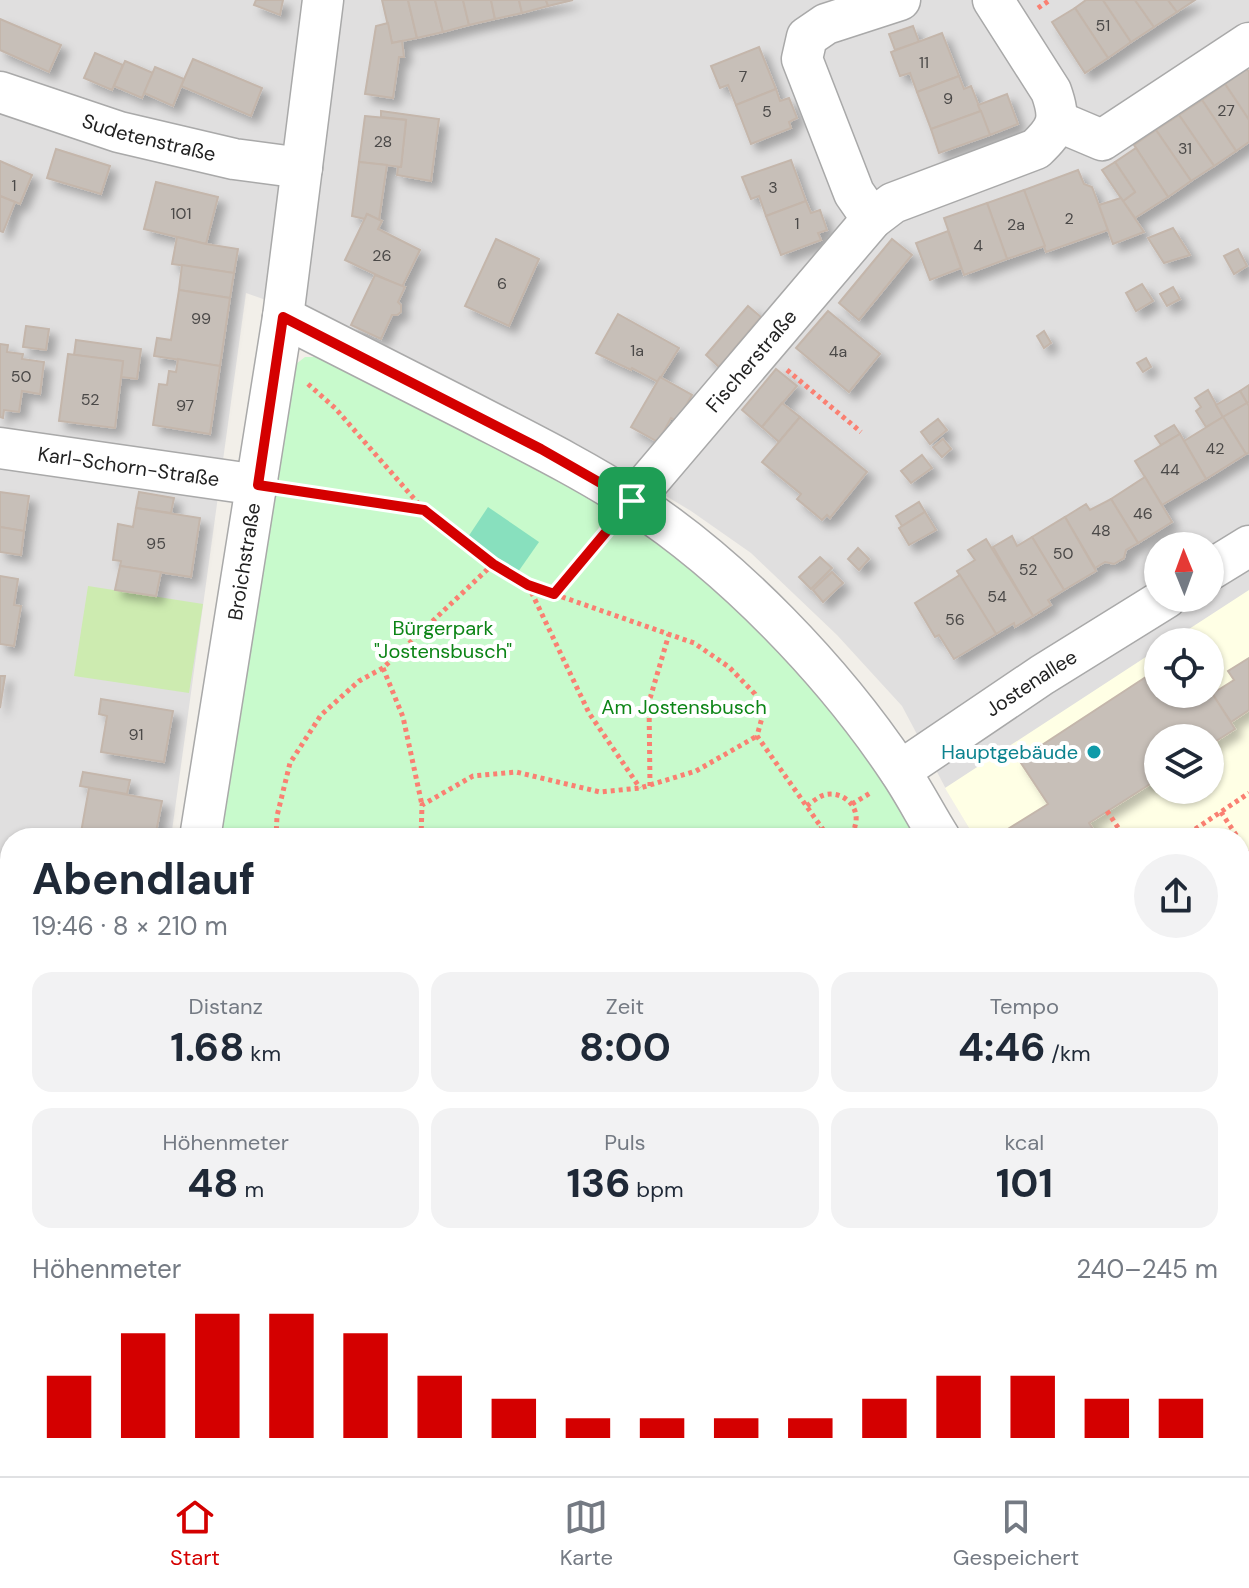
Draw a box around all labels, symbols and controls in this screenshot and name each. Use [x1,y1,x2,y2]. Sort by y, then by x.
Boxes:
house number: 51 [1096,15,1110,36]
house number: 11 [919,52,929,73]
house number: 7 [739,66,747,87]
house number: 9 [943,88,953,109]
house number: 27 [1217,100,1235,121]
house number: 5 [762,101,772,122]
street label: Sudetenstraße [79,108,218,167]
house number: 28 [374,131,392,152]
house number: 31 [1178,138,1192,159]
house number: 1 [12,175,17,196]
house number: 3 [768,177,778,198]
house number: 101 [171,203,191,224]
house number: 2 [1064,208,1074,229]
house number: 1 [795,213,800,234]
house number: 2a [1007,214,1025,235]
house number: 4 [973,235,983,256]
house number: 26 [372,245,392,266]
house number: 6 [497,273,507,294]
street label: Fischerstraße [700,304,802,418]
house number: 99 [191,308,211,329]
house number: 1a [630,340,644,361]
house number: 4a [829,341,847,362]
house number: 50 [11,366,31,387]
house number: 52 [81,389,99,410]
house number: 97 [176,395,194,416]
house number: 42 [1206,438,1224,459]
street label: Karl-Schorn-Straße [36,441,221,492]
house number: 44 [1160,459,1180,480]
pin [598,467,666,535]
icon: arrive [610,479,654,523]
street label: Broichstraße [222,501,266,622]
house number: 46 [1133,503,1153,524]
house number: 48 [1091,520,1111,541]
north arrow [1144,532,1224,612]
map controls [1144,532,1224,804]
house number: 95 [146,533,166,554]
house number: 50 [1053,543,1073,564]
house number: 52 [1019,559,1037,580]
house number: 54 [987,586,1007,607]
house number: 56 [945,609,965,630]
park label: Bürgerpark "Jostensbusch" [374,615,512,664]
button: locate [1144,628,1224,708]
street label: Jostenallee [980,643,1082,723]
park label: Am Jostensbusch [601,694,767,720]
house number: 91 [129,724,143,745]
button: layers [1144,724,1224,804]
place label: Hauptgebäude [941,739,1078,765]
marker: Hauptgebäude [1085,743,1103,761]
text: Abendlauf [32,850,255,908]
button: share [1134,854,1218,938]
text: 19:46 · 8 × 210 m [32,909,228,943]
text: Distanz [189,992,263,1021]
text: Zeit [606,992,644,1021]
text: Tempo [990,992,1059,1021]
text: 1.68 [170,1021,244,1073]
text: 8:00 [579,1021,671,1073]
text: 4:46 [958,1021,1046,1073]
text: km [244,1039,281,1068]
text: /km [1046,1039,1091,1068]
text: Höhenmeter [162,1128,289,1157]
text: Puls [604,1128,646,1157]
text: kcal [1004,1128,1044,1157]
text: 48 [187,1157,239,1209]
text: 136 [566,1157,631,1209]
text: 101 [996,1157,1053,1209]
text: m [239,1175,264,1204]
text: bpm [631,1175,684,1204]
text: Höhenmeter [32,1252,181,1286]
text: 240–245 m [1076,1252,1218,1286]
tab: Start [170,1495,220,1572]
tab: Karte [560,1495,613,1572]
tab: Gespeichert [953,1495,1079,1572]

